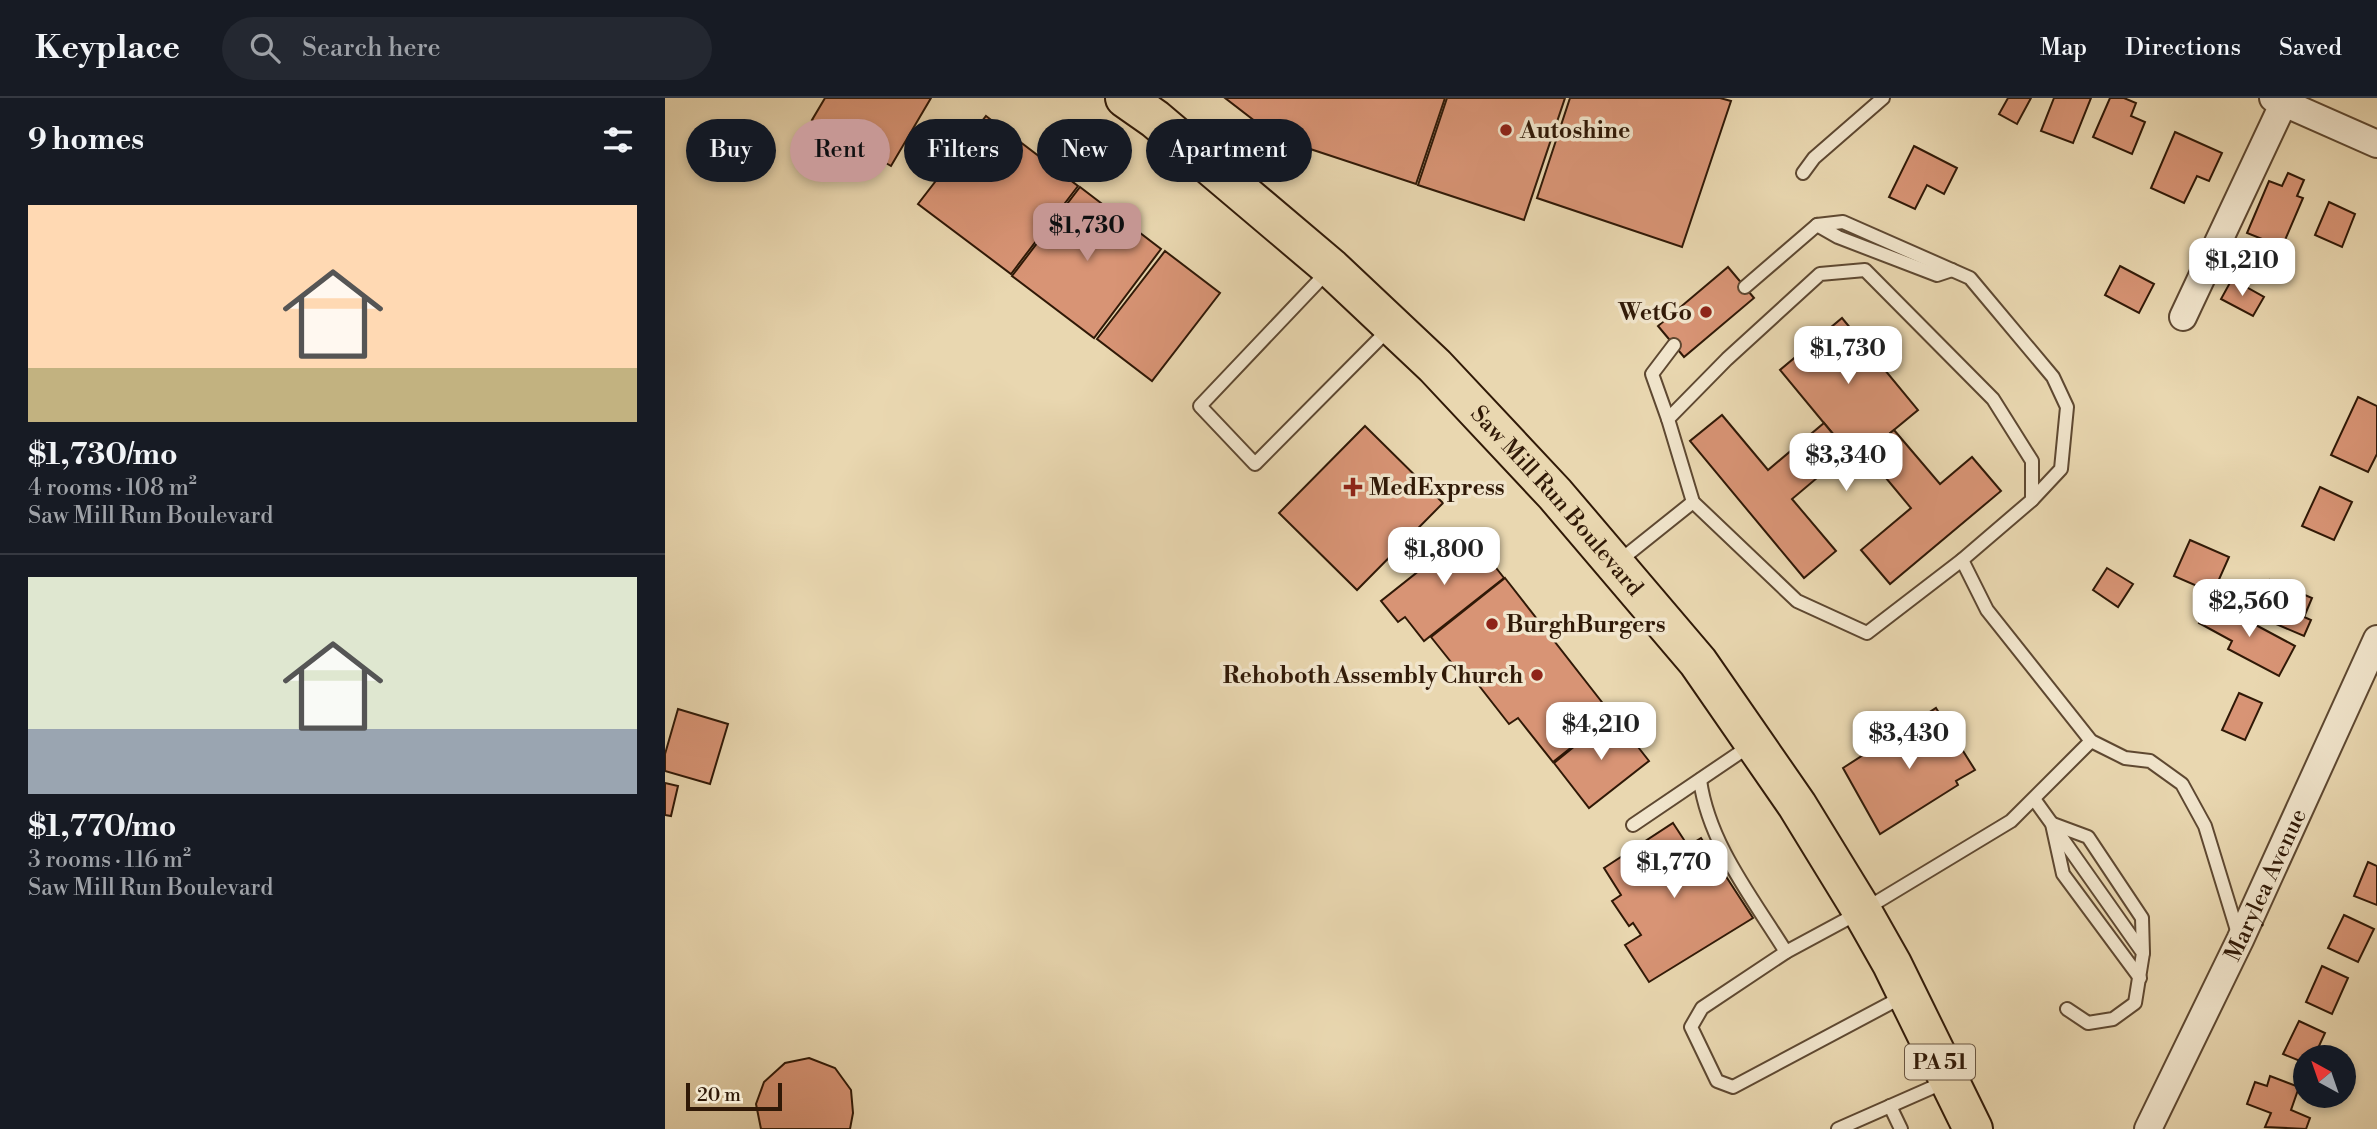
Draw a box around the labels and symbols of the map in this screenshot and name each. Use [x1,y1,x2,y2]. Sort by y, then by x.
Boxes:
place label: Autoshine [1519,117,1630,145]
marker: Autoshine [1498,122,1514,138]
pin: $1,730 [1030,204,1144,263]
pin: $1,210 [2185,238,2299,298]
place label: WetGo [1617,299,1692,327]
marker: WetGo [1698,304,1714,320]
pin: $1,730 [1791,327,1905,386]
street label: Saw Mill Run Boulevard [1464,400,1649,602]
pin: $3,340 [1789,434,1903,493]
place label: MedExpress [1369,474,1505,502]
marker: MedExpress [1343,477,1363,497]
pin: $1,800 [1387,528,1501,587]
pin: $2,560 [2192,580,2306,639]
place label: BurghBurgers [1506,611,1666,639]
marker: BurghBurgers [1484,616,1500,632]
place label: Rehoboth Assembly Church [1223,662,1523,690]
marker: Rehoboth Assembly Church [1529,667,1545,683]
pin: $4,210 [1544,702,1658,762]
pin: $3,430 [1852,712,1966,771]
street label: Marylea Avenue [2219,804,2313,966]
pin: $1,770 [1617,840,1731,900]
road number: PA 51 [1905,1044,1975,1080]
north arrow [2293,1045,2355,1108]
scale bar [686,1080,782,1112]

